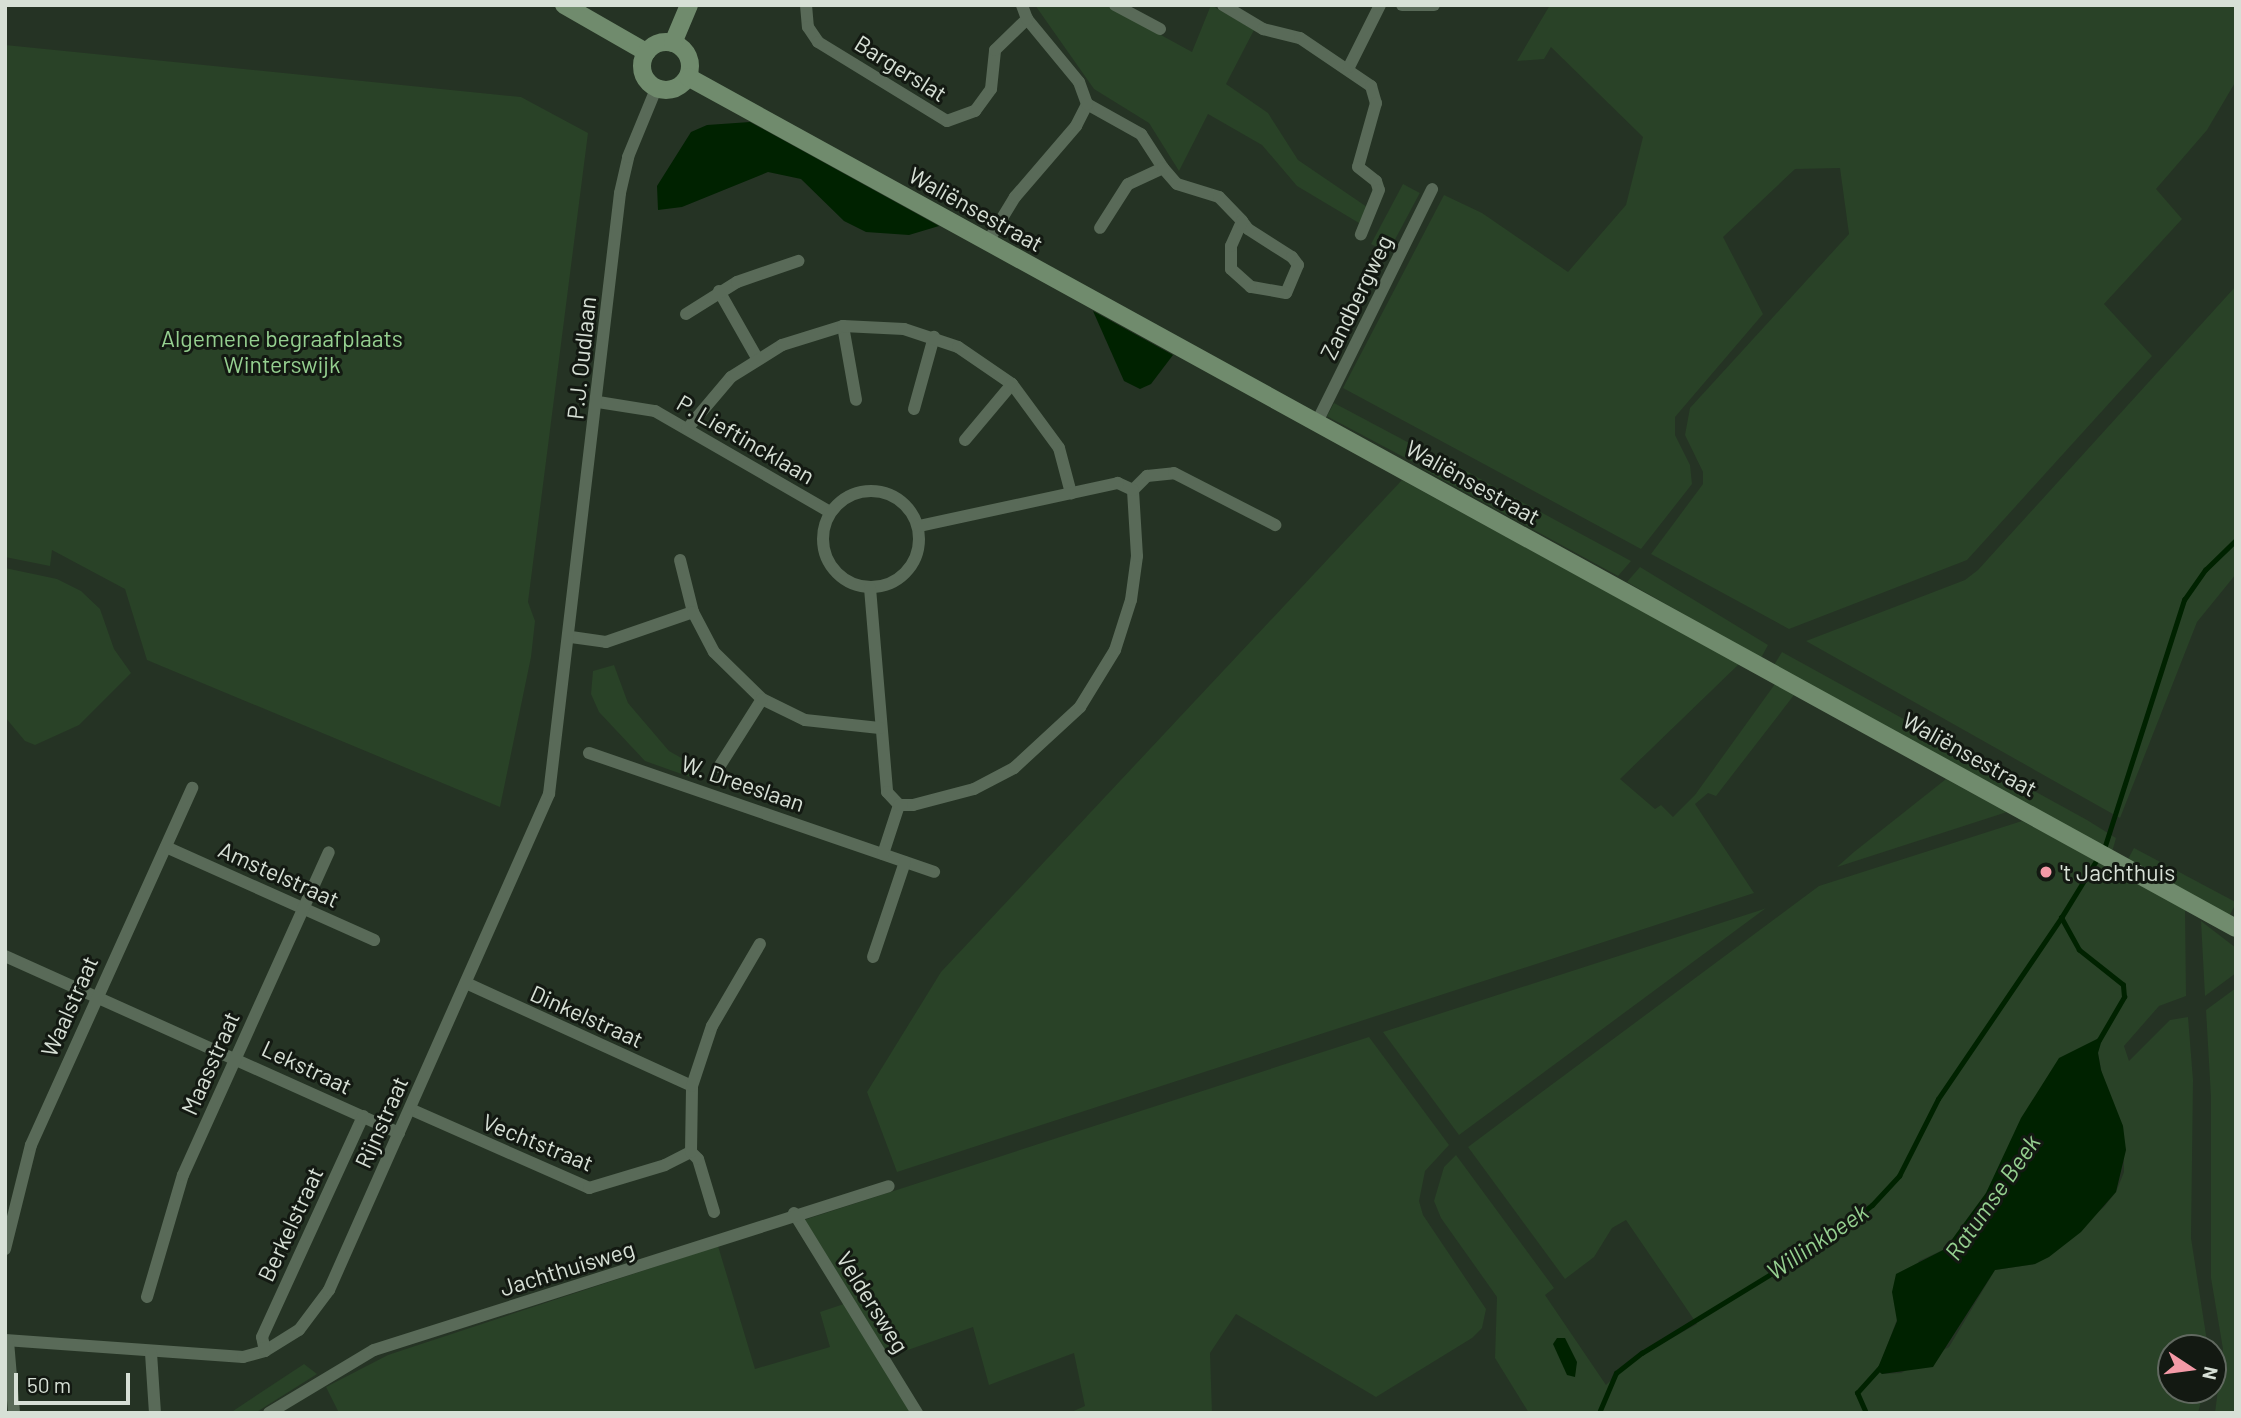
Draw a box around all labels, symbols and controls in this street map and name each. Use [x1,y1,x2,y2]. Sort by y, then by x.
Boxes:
street label: Bargerslat [850,29,952,107]
street label: Waliënsestraat [904,161,1048,257]
street label: Zandbergweg [1314,230,1398,364]
street label: P.J. Oudlaan [561,295,601,421]
park label: Algemene begraafplaats Winterswijk [161,324,403,378]
street label: P. Lieftincklaan [672,389,820,489]
street label: Waliënsestraat [1401,434,1545,530]
street label: Waliënsestraat [1898,706,2042,802]
street label: W. Dreeslaan [678,749,808,817]
street label: Amstelstraat [214,835,344,913]
place label: 't Jachthuis [2060,858,2175,886]
marker: 't Jachthuis [2038,864,2054,880]
street label: Waalstraat [35,951,103,1061]
street label: Dinkelstraat [526,979,648,1053]
street label: Maasstraat [175,1007,245,1119]
street label: Lekstraat [258,1034,356,1100]
street label: Rijnstraat [349,1072,413,1172]
street label: Vechtstraat [479,1107,597,1177]
water label: Ratumse Beek [1938,1129,2046,1265]
street label: Berkelstraat [251,1162,329,1286]
water label: Willinkbeek [1761,1197,1873,1285]
street label: Jachthuisweg [496,1234,638,1302]
street label: Veldersweg [831,1246,915,1358]
north arrow [2157,1334,2227,1404]
scale bar [18,1358,133,1402]
text: N [2198,1365,2224,1382]
text: 50 m [27,1372,71,1397]

